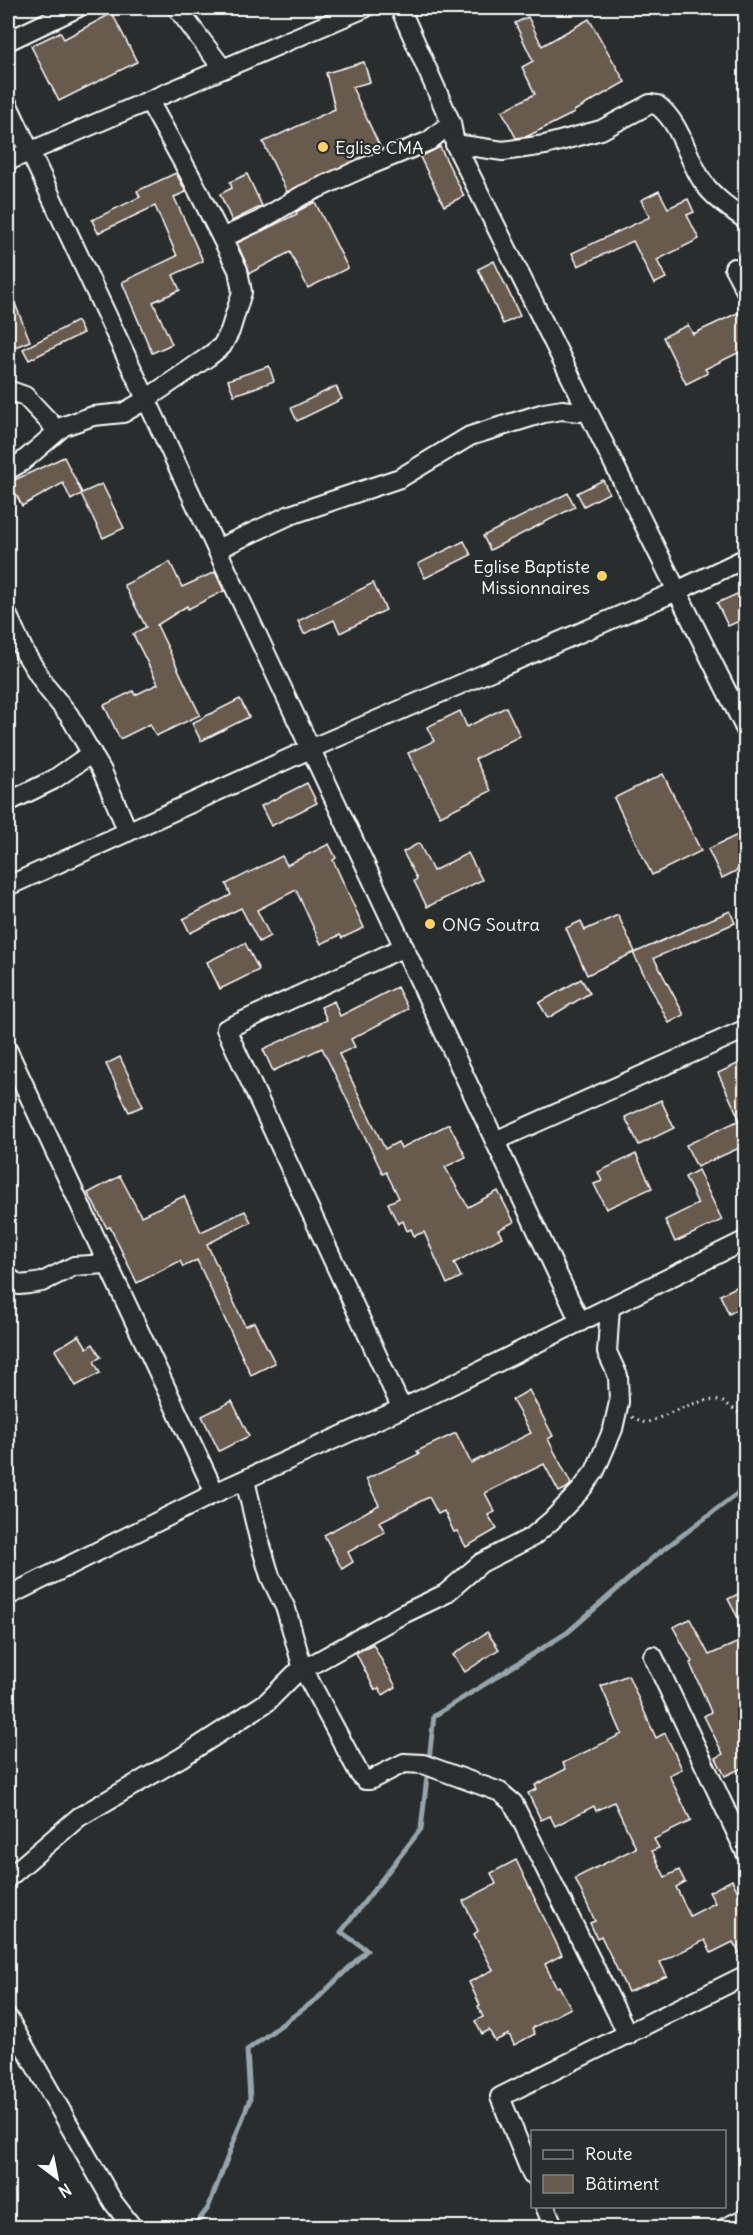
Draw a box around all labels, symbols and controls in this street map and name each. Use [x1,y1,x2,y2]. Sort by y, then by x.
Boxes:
place label: Eglise CMA [335,136,424,159]
marker: Eglise CMA [316,140,330,154]
place label: Eglise Baptiste Missionnaires [473,555,590,599]
marker: Eglise Baptiste Missionnaires [595,569,609,583]
place label: ONG Soutra [442,913,540,936]
marker: ONG Soutra [423,917,437,931]
legend [531,2130,726,2208]
text: Route [585,2142,633,2165]
north arrow [27,2148,87,2208]
text: Bâtiment [585,2172,659,2195]
text: N [55,2179,75,2202]

